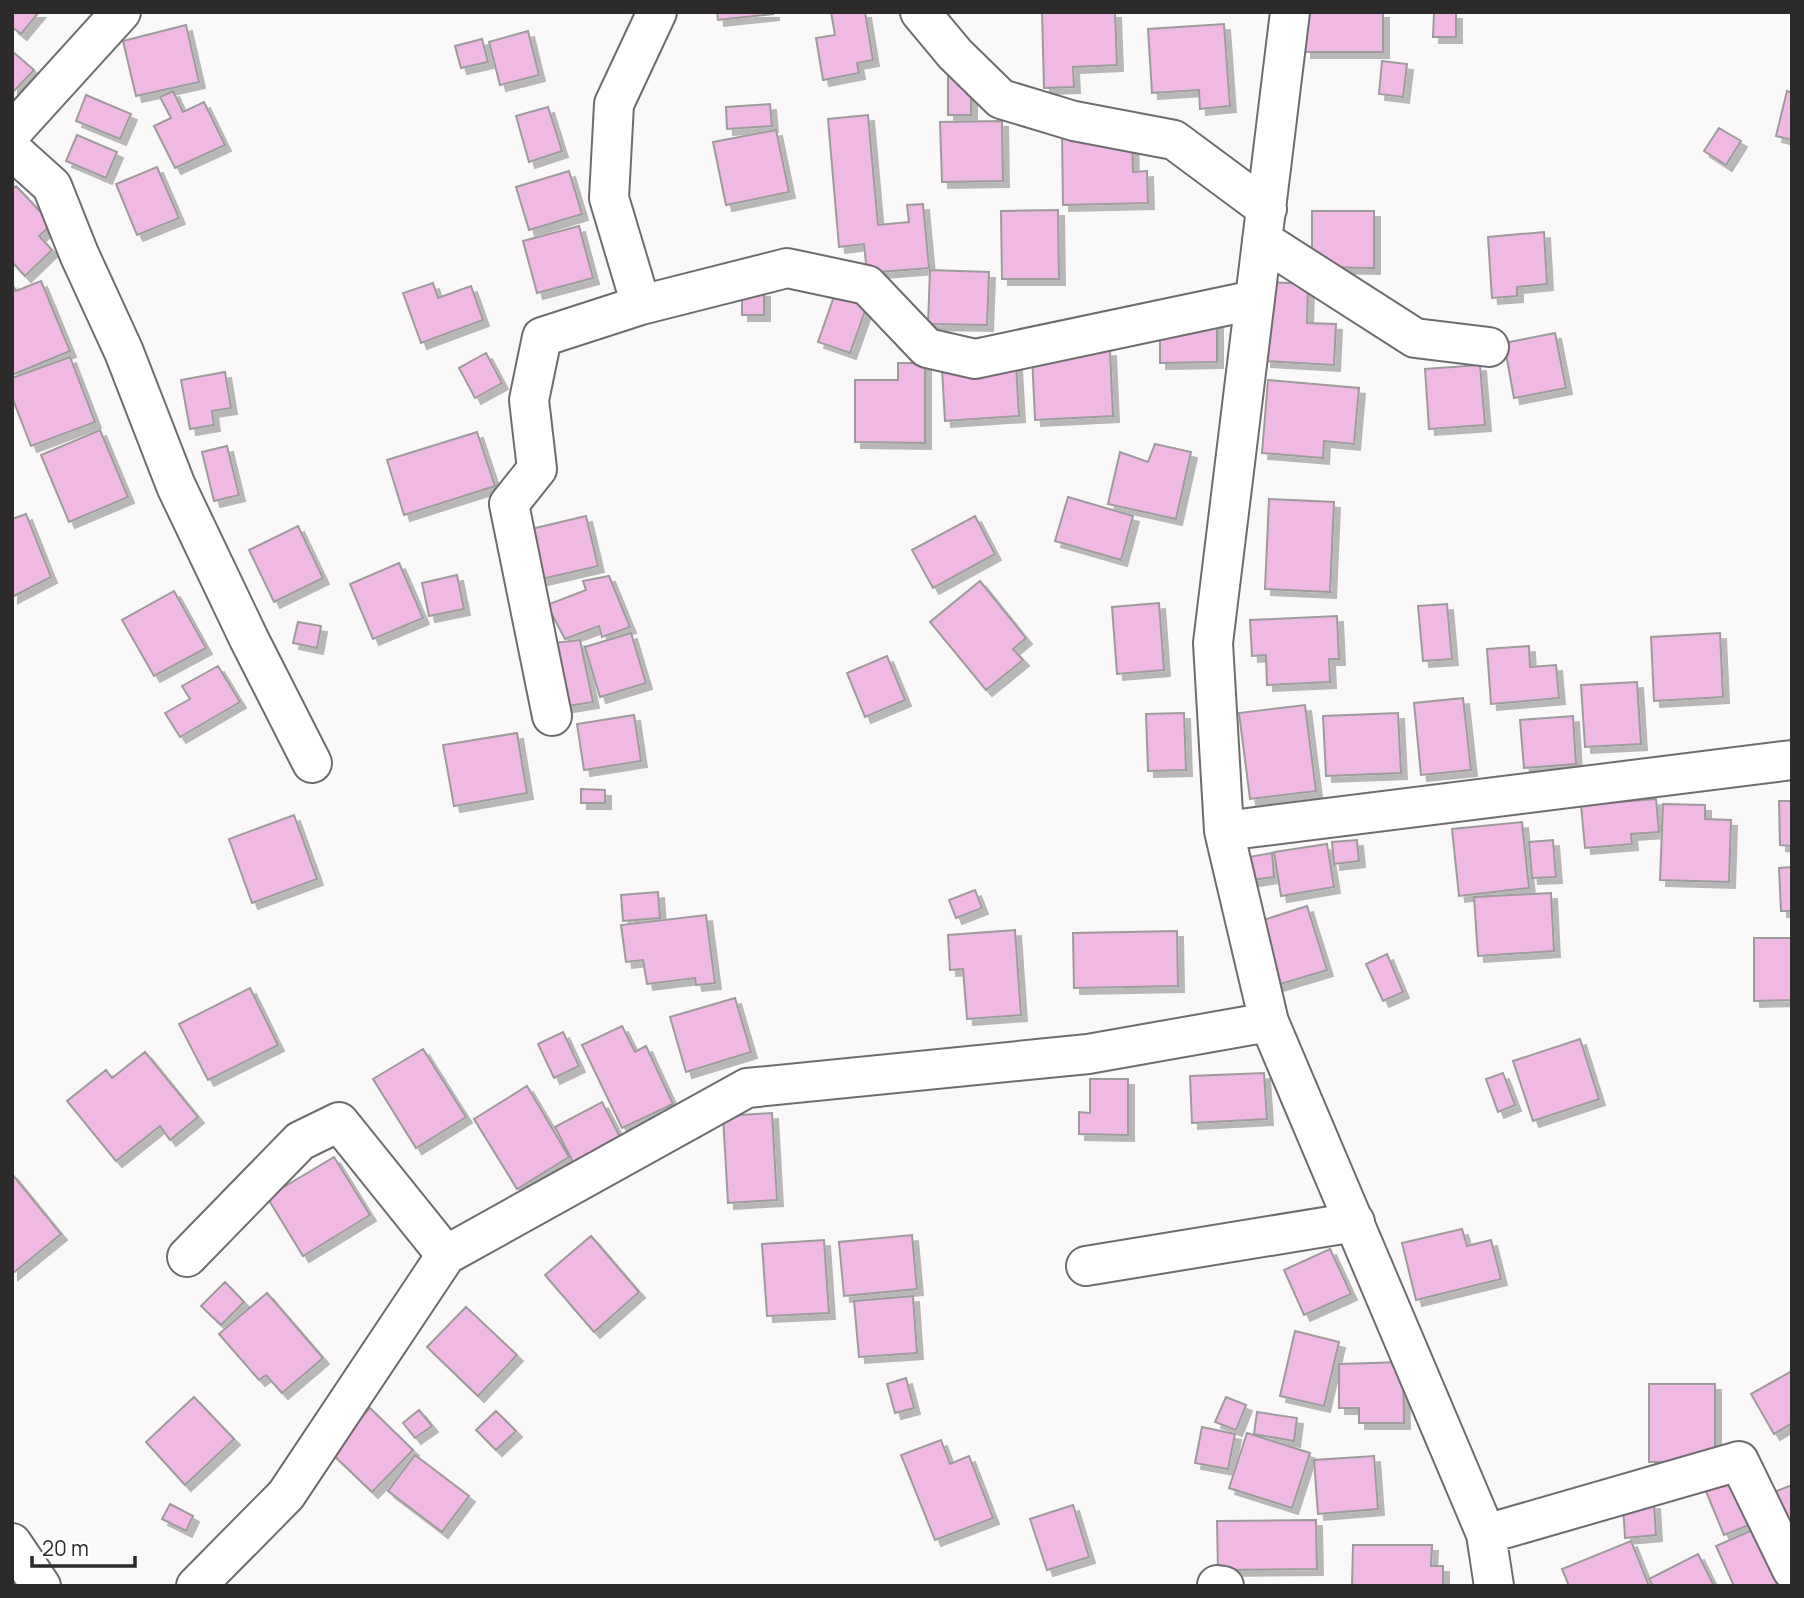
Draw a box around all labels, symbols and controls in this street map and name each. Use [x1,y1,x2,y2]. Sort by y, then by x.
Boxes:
scale bar [32,1524,135,1568]
text: 20 m [42,1534,89,1562]

